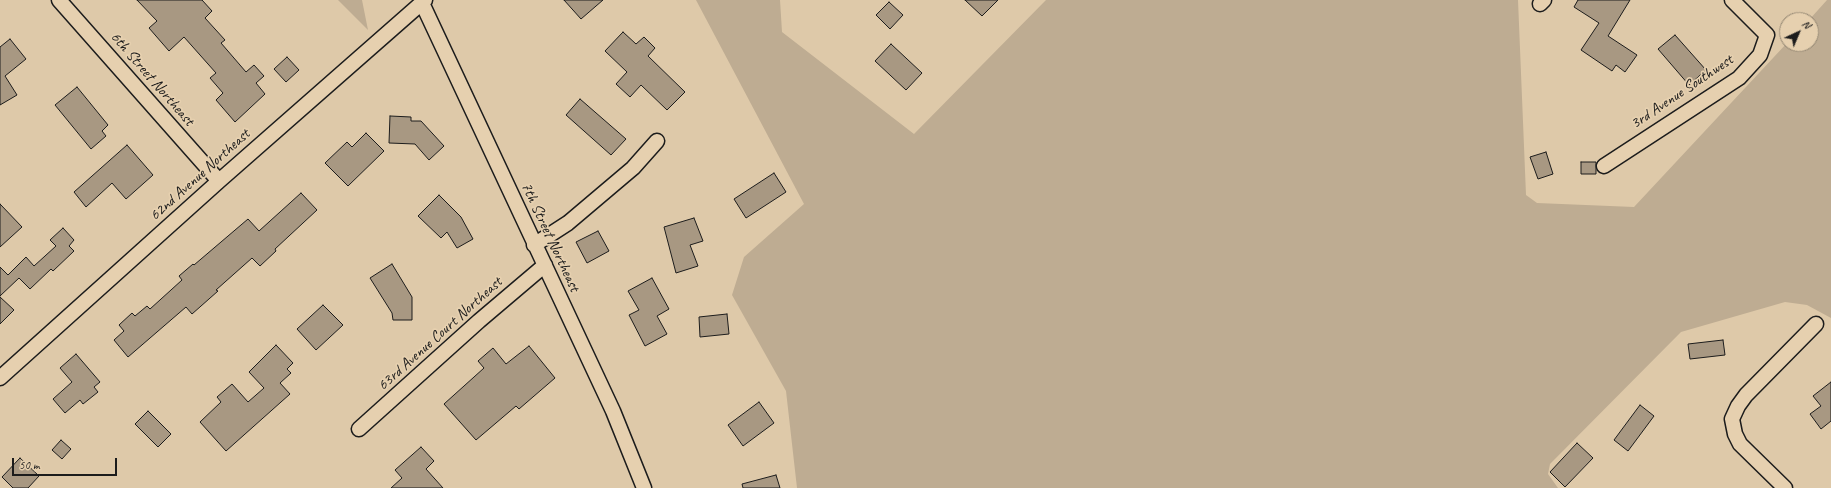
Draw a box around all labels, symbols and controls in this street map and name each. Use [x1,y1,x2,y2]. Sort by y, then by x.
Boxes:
north arrow [1779,12,1819,52]
text: N [1799,17,1814,31]
street label: 6th Street Northeast [106,28,198,130]
street label: 3rd Avenue Southwest [1627,51,1737,133]
street label: 62nd Avenue Northeast [146,125,254,225]
street label: 7th Street Northeast [516,179,584,295]
street label: 63rd Avenue Court Northeast [374,273,506,395]
scale bar [14,450,119,476]
text: 50 m [19,457,39,473]

